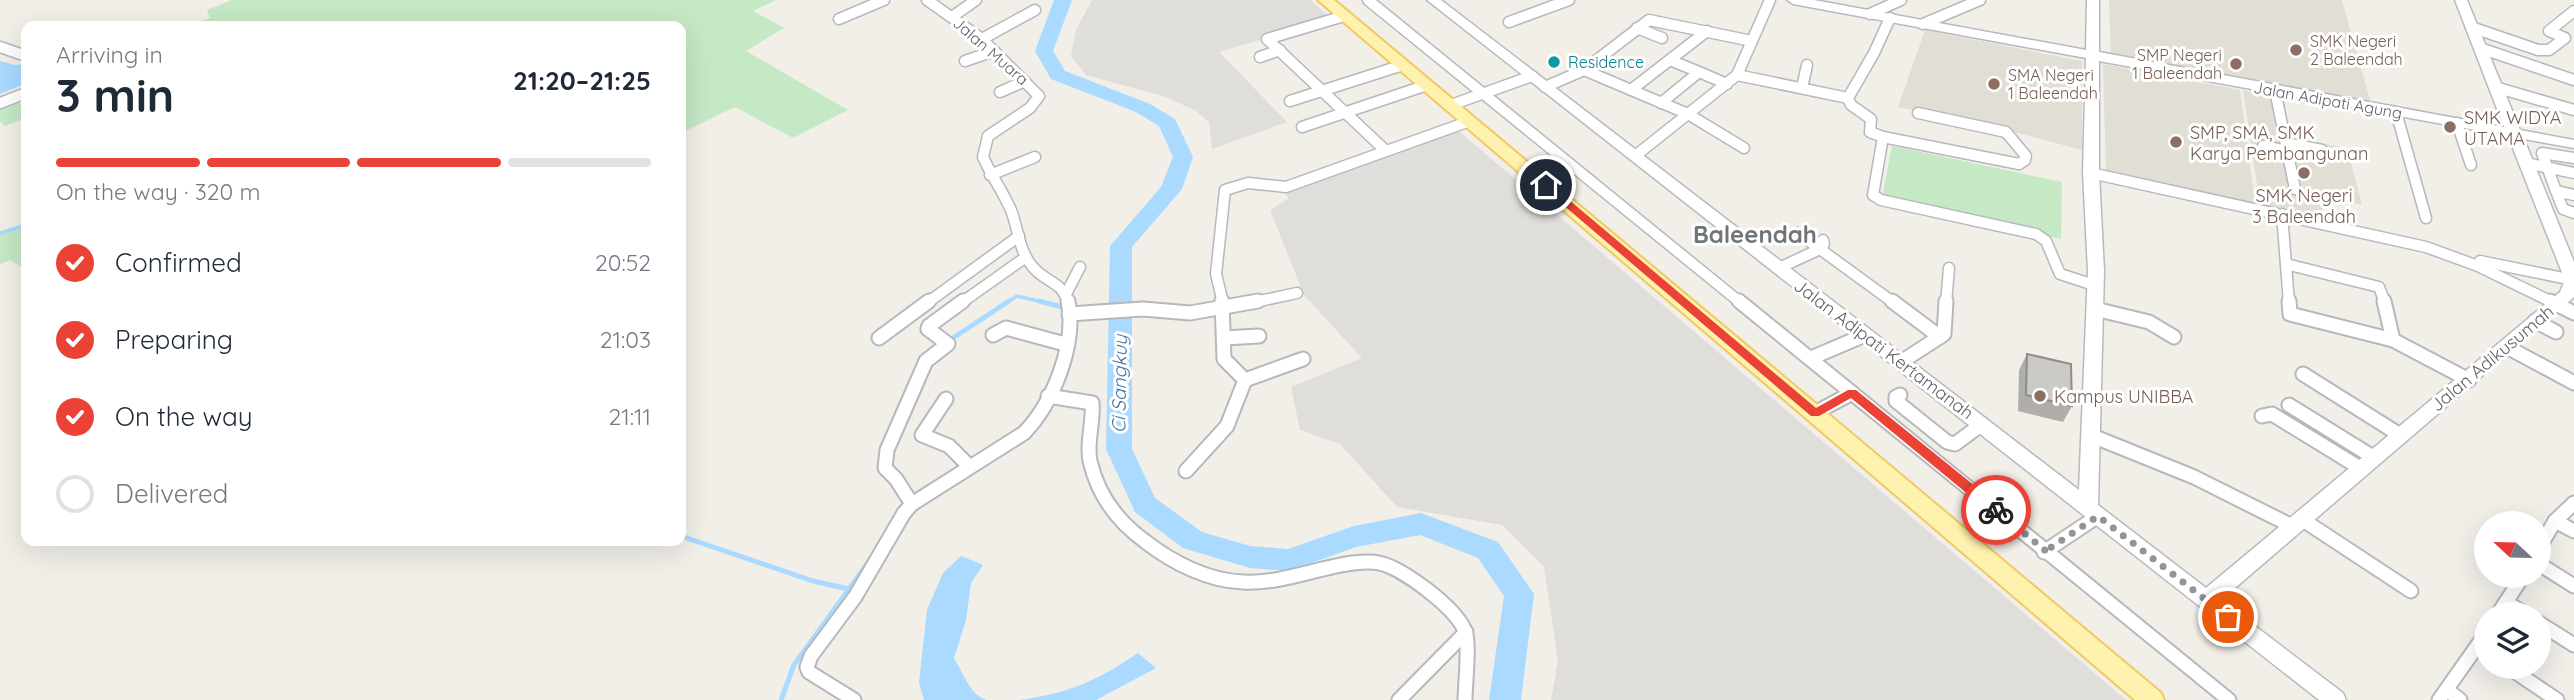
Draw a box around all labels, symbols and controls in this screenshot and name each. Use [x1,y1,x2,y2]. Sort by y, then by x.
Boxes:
street label: Jalan Muara [949,13,1033,89]
place label: SMK Negeri 2 Baleendah [2310,31,2403,69]
text: Arriving in [56,40,163,69]
marker: SMK Negeri 2 Baleendah [2288,42,2304,58]
place label: SMP Negeri 1 Baleendah [2132,45,2222,83]
place label: Residence [1568,52,1644,72]
marker: Residence [1546,54,1562,70]
marker: SMP Negeri 1 Baleendah [2228,56,2244,72]
text: 21:20–21:25 [513,64,651,97]
place label: SMA Negeri 1 Baleendah [2008,65,2098,103]
text: 3 min [56,66,174,124]
marker: SMA Negeri 1 Baleendah [1986,76,2002,92]
street label: Jalan Adipati Agung [2252,77,2404,123]
place label: SMK WIDYA UTAMA [2464,106,2562,150]
marker: SMK WIDYA UTAMA [2442,119,2458,135]
place label: SMP, SMA, SMK Karya Pembangunan [2190,121,2368,165]
marker: SMP, SMA, SMK Karya Pembangunan [2168,134,2184,150]
pin [1516,155,1576,215]
marker: SMK Negeri 3 Baleendah [2296,165,2312,181]
icon: home [1527,166,1565,204]
text: On the way · 320 m [56,177,261,206]
place label: SMK Negeri 3 Baleendah [2252,184,2356,228]
district label: Baleendah [1693,219,1817,249]
icon: check [56,244,94,282]
text: Confirmed [115,246,242,279]
text: 20:52 [595,248,651,277]
street label: Jalan Adipati Kertamanah [1789,274,1979,424]
street label: Jalan Adikusumah [2426,300,2558,416]
icon: check [56,321,94,359]
text: Preparing [115,323,233,356]
text: 21:03 [600,325,651,354]
water label: Ci Sangkuy [1106,333,1132,433]
place label: Kampus UNIBBA [2054,385,2194,408]
marker: Kampus UNIBBA [2032,388,2048,404]
icon: check [56,398,94,436]
text: On the way [115,400,253,433]
text: 21:11 [608,402,651,431]
courier [1961,475,2031,545]
text: Delivered [115,477,228,510]
icon: bike [1977,491,2015,529]
north arrow [2474,511,2552,588]
map controls [2474,511,2551,679]
pin [2198,587,2258,647]
icon: bag [2209,598,2247,636]
button: layers [2474,602,2551,679]

